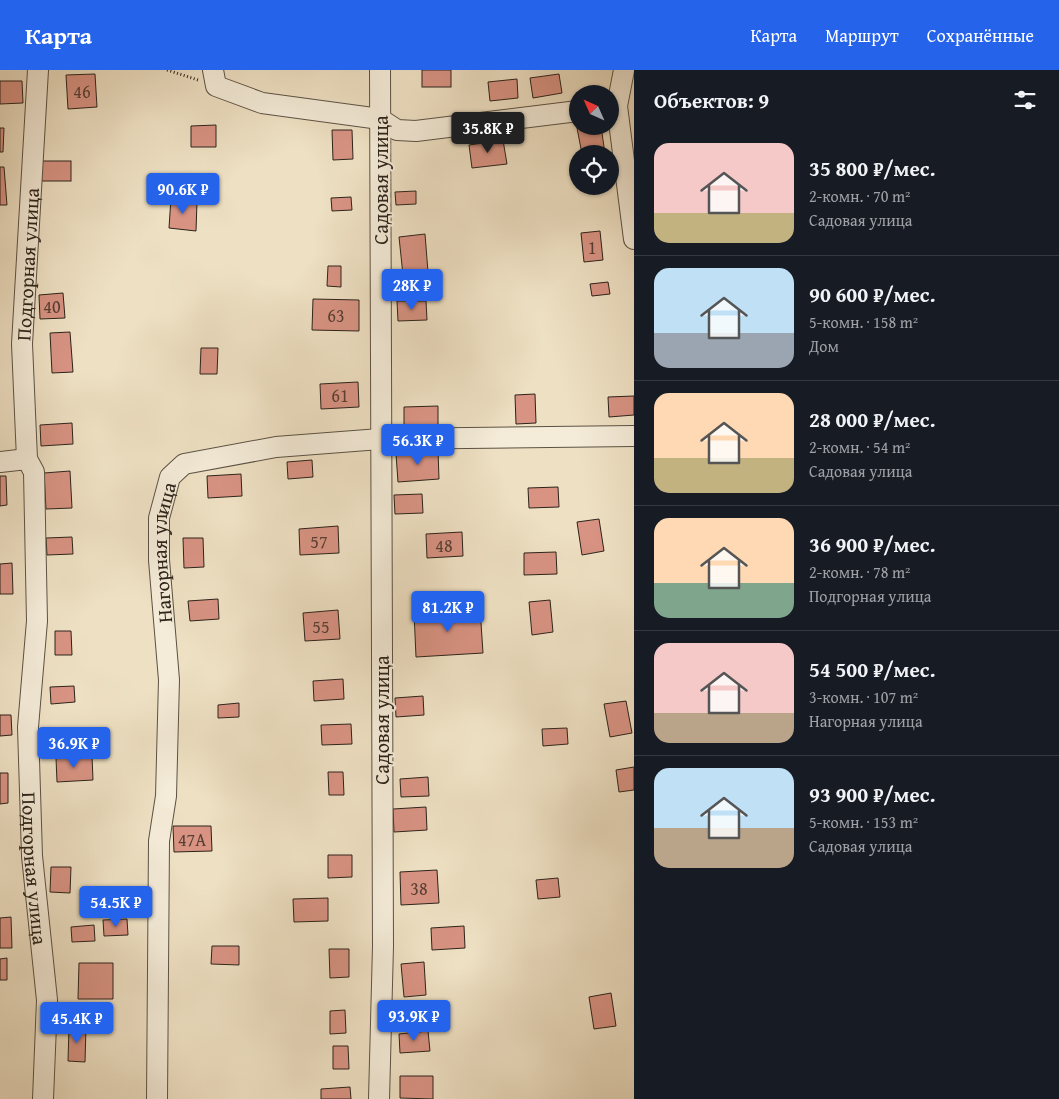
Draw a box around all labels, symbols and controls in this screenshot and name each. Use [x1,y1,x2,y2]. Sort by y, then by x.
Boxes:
text: Карта [25,18,92,53]
text: Карта [751,22,797,49]
text: Маршрут [825,22,899,49]
text: Сохранённые [927,22,1034,49]
house number: 46 [73,78,91,105]
north arrow [569,85,619,135]
map controls [569,85,619,195]
text: Объектов: 9 [654,85,769,116]
icon: filters [1011,86,1039,114]
pin: 35.8K ₽ [442,112,534,154]
street label: Садовая улица [366,115,395,245]
text: 35.8K ₽ [462,116,514,140]
button: locate [569,145,619,195]
text: 35 800 ₽/мес. [809,153,935,184]
icon: home [694,163,754,223]
pin: 90.6K ₽ [137,172,229,215]
text: 90.6K ₽ [157,177,209,201]
text: 2-комн. · 70 m² [809,184,910,208]
street label: Подгорная улица [8,186,46,342]
text: Садовая улица [809,208,912,232]
house number: 1 [588,234,596,261]
pin: 28K ₽ [377,268,447,311]
text: 28K ₽ [393,273,431,297]
text: 90 600 ₽/мес. [809,279,935,310]
icon: home [694,288,754,348]
house number: 40 [43,293,61,320]
house number: 63 [327,302,345,329]
text: 5-комн. · 158 m² [809,310,918,334]
text: Дом [809,334,839,358]
house number: 61 [331,382,349,409]
text: 28 000 ₽/мес. [809,404,935,435]
icon: home [694,413,754,473]
pin: 56.3K ₽ [372,424,464,466]
text: 56.3K ₽ [392,428,444,452]
text: 2-комн. · 54 m² [809,435,910,459]
text: Садовая улица [809,459,912,483]
street label: Нагорная улица [144,478,183,624]
house number: 57 [310,528,328,555]
text: 36 900 ₽/мес. [809,529,935,560]
house number: 48 [435,532,453,559]
icon: home [694,538,754,598]
text: 2-комн. · 78 m² [809,560,910,584]
text: Подгорная улица [809,584,931,608]
pin: 81.2K ₽ [402,590,494,633]
text: 81.2K ₽ [422,595,474,619]
house number: 55 [312,613,330,640]
text: 54 500 ₽/мес. [809,654,935,685]
street label: Садовая улица [367,655,396,785]
icon: home [694,663,754,723]
text: 3-комн. · 107 m² [809,685,918,709]
text: Нагорная улица [809,709,923,733]
pin: 36.9K ₽ [28,726,120,769]
text: 36.9K ₽ [48,731,100,755]
text: 93 900 ₽/мес. [809,779,935,810]
icon: home [694,788,754,848]
street label: Подгорная улица [16,792,56,947]
text: 5-комн. · 153 m² [809,810,918,834]
house number: 47А [178,826,206,853]
text: Садовая улица [809,834,912,858]
house number: 38 [410,875,428,902]
pin: 54.5K ₽ [70,886,162,928]
text: 54.5K ₽ [90,890,142,914]
pin: 93.9K ₽ [368,1000,460,1042]
pin: 45.4K ₽ [31,1002,123,1044]
text: 93.9K ₽ [388,1004,440,1028]
text: 45.4K ₽ [51,1006,103,1030]

